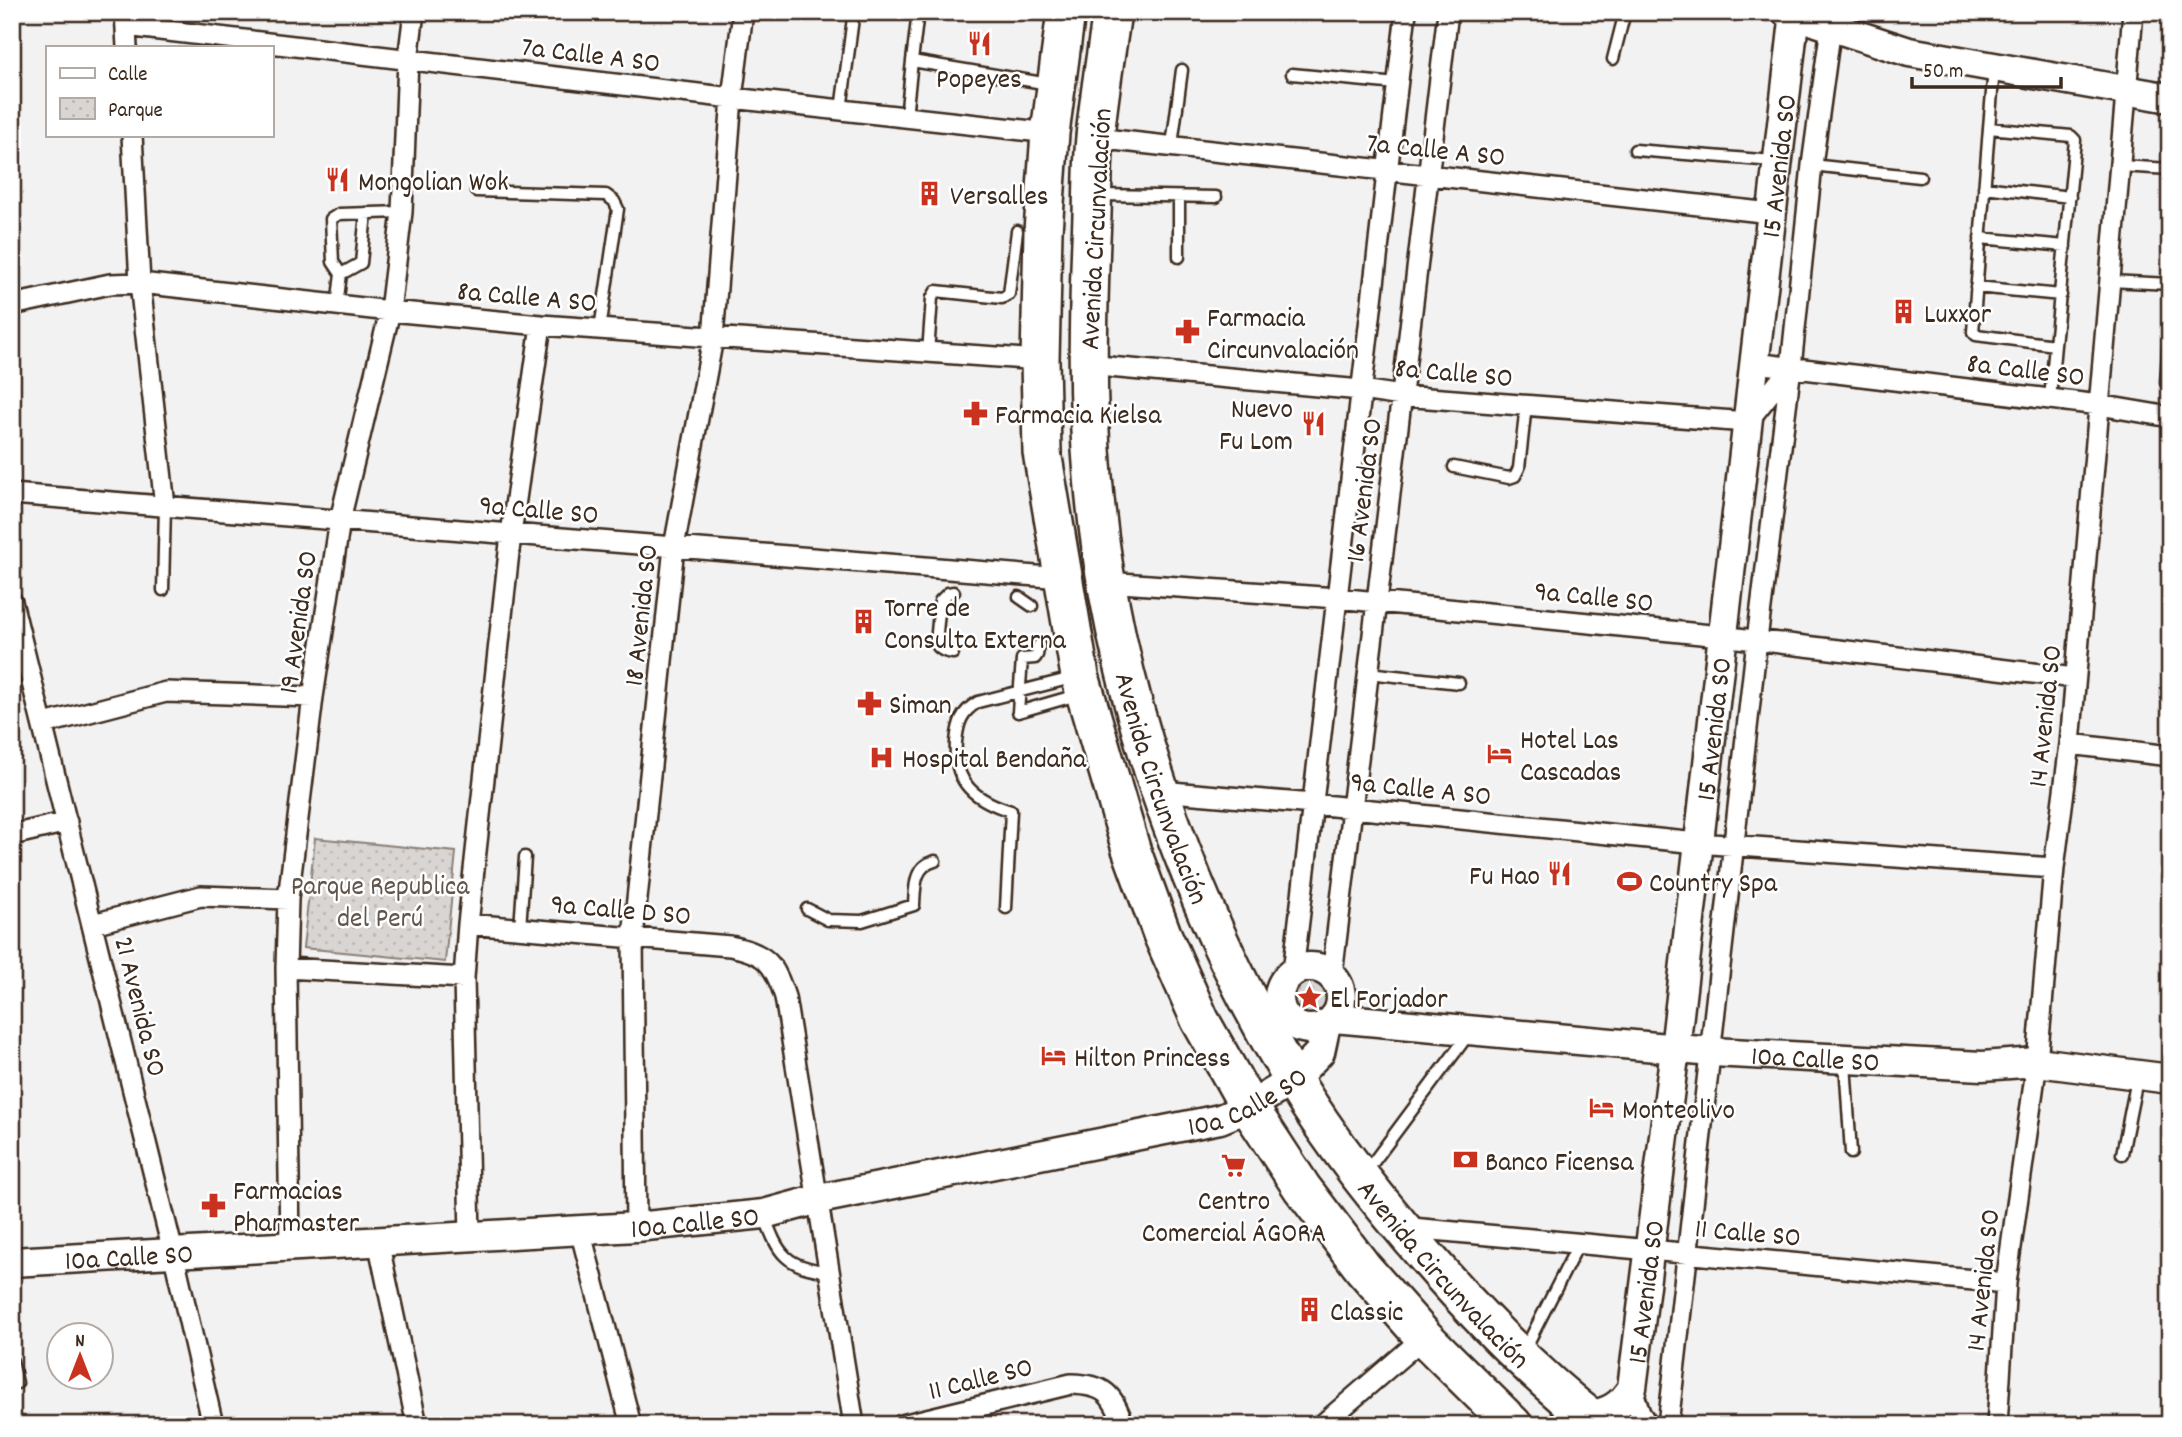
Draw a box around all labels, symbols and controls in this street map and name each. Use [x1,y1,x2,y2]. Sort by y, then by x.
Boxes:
restaurant icon: Popeyes [965,29,993,57]
street label: 7a Calle A SO [519,30,662,86]
legend [46,46,273,136]
scale bar [1912,46,2061,90]
text: 50 m [1923,58,1963,88]
text: Calle [108,61,147,91]
place label: Popeyes [936,62,1022,102]
street label: 15 Avenida SO [1754,92,1810,240]
text: Parque [108,97,163,127]
street label: Avenida Circunvalación [1073,107,1125,351]
street label: 7a Calle A SO [1364,126,1507,180]
place label: Mongolian Wok [358,165,509,205]
restaurant icon: Mongolian Wok [324,166,352,194]
place label: Versalles [950,179,1049,219]
building icon: Versalles [916,180,944,208]
street label: 8a Calle A SO [455,274,598,326]
place label: Luxxor [1924,297,1992,337]
building icon: Luxxor [1890,298,1918,326]
place label: Farmacia Circunvalación [1207,301,1359,373]
pharmacy icon: Farmacia Circunvalación [1173,318,1201,346]
street label: 8a Calle SO [1964,346,2086,400]
street label: 8a Calle SO [1393,351,1514,401]
place label: Nuevo Fu Lom [1219,392,1293,464]
place label: Farmacia Kielsa [995,398,1162,438]
pharmacy icon: Farmacia Kielsa [961,399,989,427]
restaurant icon: Nuevo Fu Lom [1299,409,1327,437]
street label: 16 Avenida SO [1338,416,1396,565]
street label: 9a Calle SO [477,488,600,538]
street label: 18 Avenida SO [617,543,671,688]
street label: 19 Avenida SO [271,549,331,697]
street label: 9a Calle SO [1532,574,1655,626]
place label: Torre de Consulta Externa [884,591,1067,663]
building icon: Torre de Consulta Externa [850,608,878,636]
street label: 14 Avenida SO [2021,644,2075,790]
street label: 15 Avenida SO [1689,656,1745,803]
street label: Avenida Circunvalación [1101,669,1216,912]
place label: Siman [889,688,952,728]
pharmacy icon: Siman [855,689,883,717]
place label: Hotel Las Cascadas [1520,723,1621,795]
hotel icon: Hotel Las Cascadas [1486,740,1514,768]
place label: Hospital Bendaña [902,742,1087,782]
hospital icon: Hospital Bendaña [868,743,896,771]
street label: 9a Calle A SO [1348,765,1493,819]
place label: Fu Hao [1469,859,1540,899]
restaurant icon: Fu Hao [1546,860,1574,888]
place label: Country Spa [1649,866,1778,906]
sports icon: Country Spa [1615,867,1643,895]
park label: Parque Republica del Perú [291,869,470,941]
street label: 9a Calle D SO [549,887,692,939]
street label: 21 Avenida SO [100,933,174,1082]
place label: El Forjador [1330,982,1448,1022]
place icon: El Forjador [1296,983,1324,1011]
street label: 10a Calle SO [1750,1039,1880,1086]
place label: Hilton Princess [1074,1041,1231,1081]
hotel icon: Hilton Princess [1040,1042,1068,1070]
street label: 10a Calle SO [1185,1060,1320,1150]
place label: Monteolivo [1622,1093,1735,1133]
hotel icon: Monteolivo [1588,1094,1616,1122]
place label: Banco Ficensa [1485,1145,1634,1185]
bank icon: Banco Ficensa [1451,1146,1479,1174]
supermarket icon: Centro Comercial ÁGORA [1220,1151,1248,1179]
street label: Avenida Circunvalación [1345,1173,1537,1380]
place label: Farmacias Pharmaster [233,1174,360,1246]
place label: Centro Comercial ÁGORA [1142,1184,1326,1256]
pharmacy icon: Farmacias Pharmaster [199,1191,227,1219]
street label: 10a Calle SO [630,1200,761,1252]
street label: 14 Avenida SO [1959,1208,2013,1354]
street label: 11 Calle SO [1693,1211,1802,1261]
street label: 15 Avenida SO [1620,1218,1678,1366]
street label: 10a Calle SO [64,1237,194,1284]
place label: Classic [1330,1295,1404,1335]
building icon: Classic [1296,1296,1324,1324]
north arrow [46,1322,116,1392]
text: N [75,1329,85,1356]
street label: 11 Calle SO [925,1350,1038,1414]

